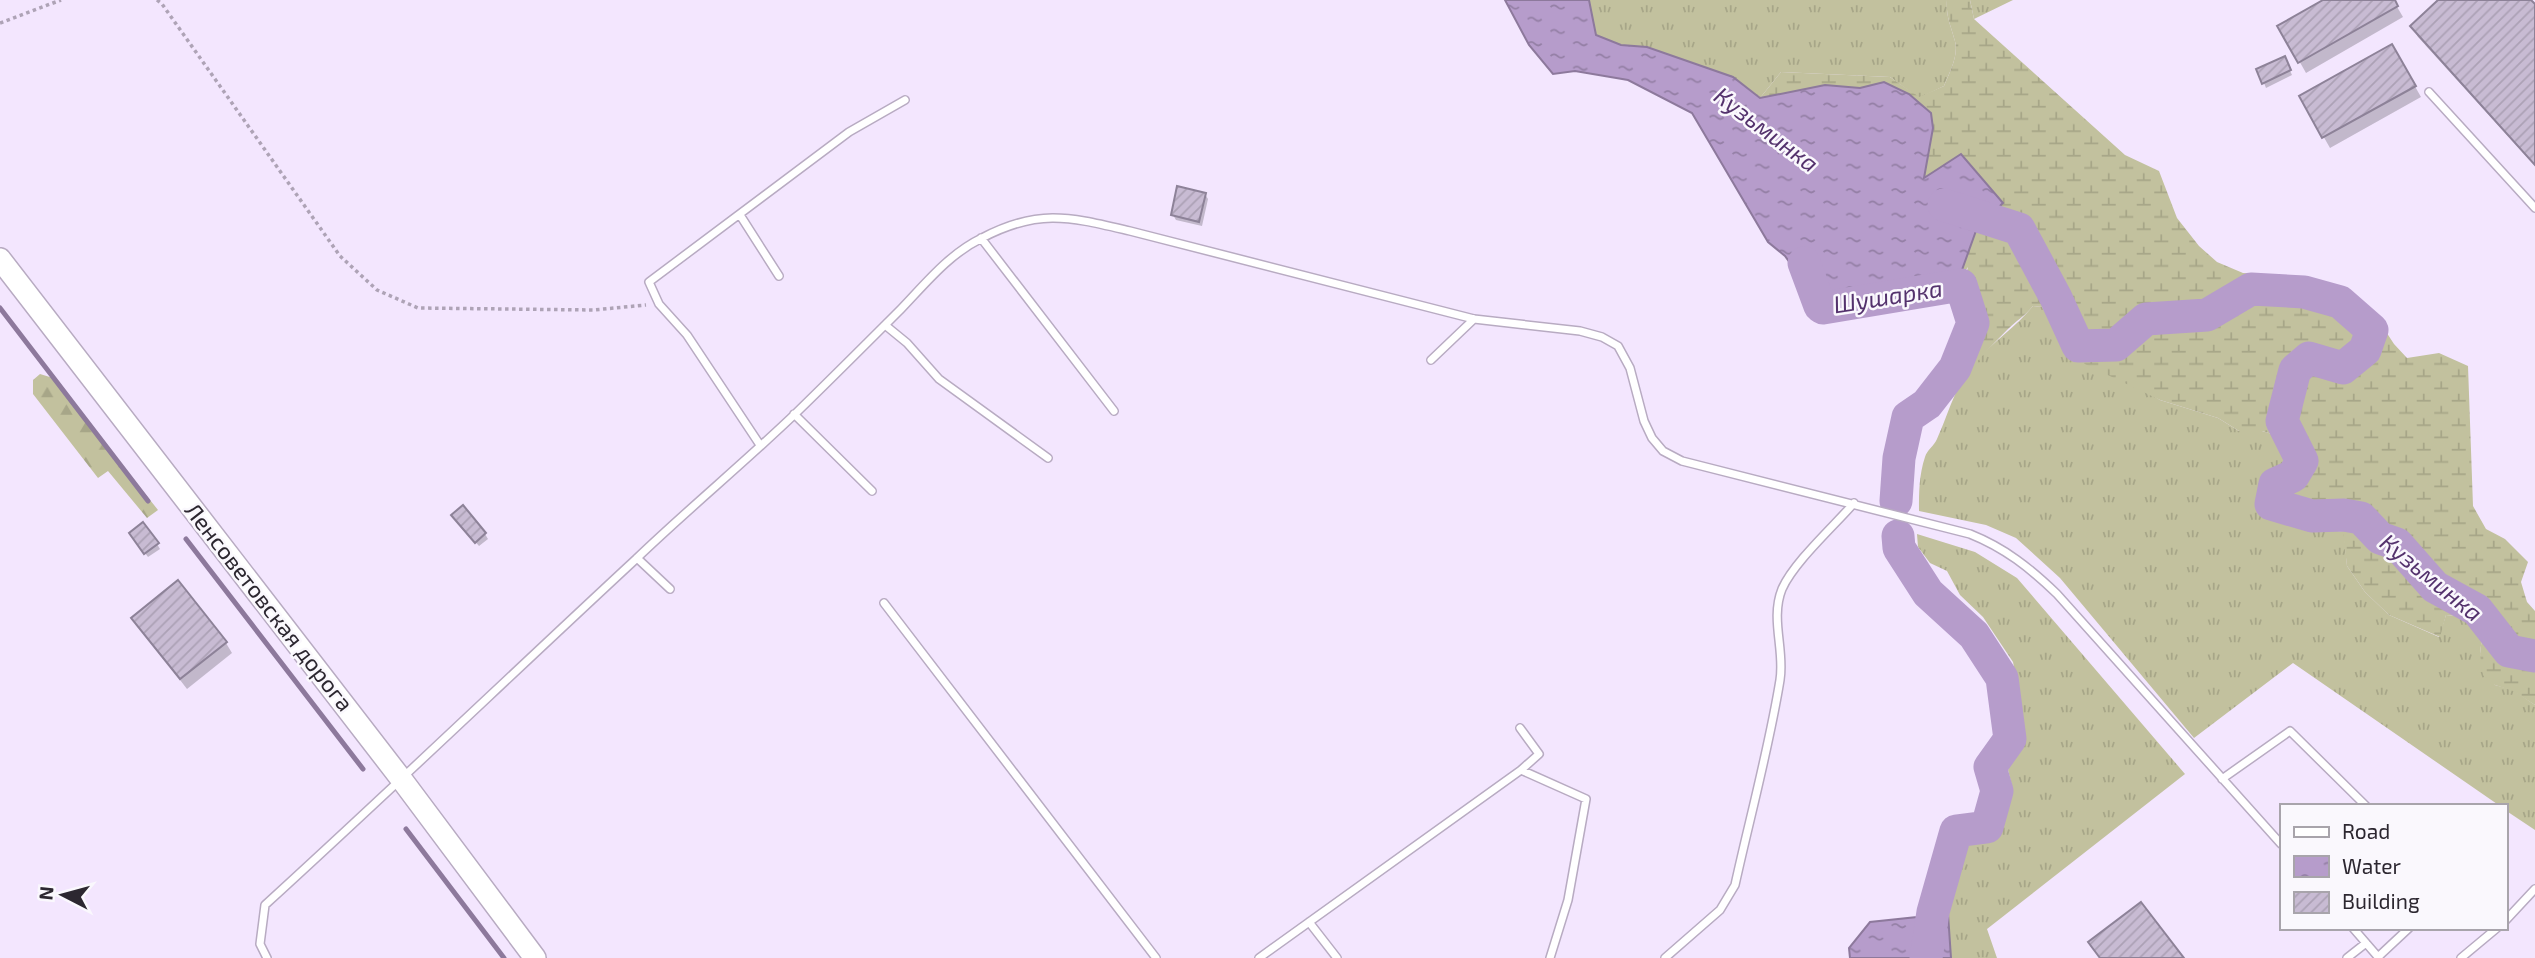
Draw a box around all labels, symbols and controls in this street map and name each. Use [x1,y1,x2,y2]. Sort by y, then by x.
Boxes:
water label: Кузьминка [1709,80,1825,177]
water label: Шушарка [1831,273,1944,318]
street label: Ленсоветовская дорога [180,496,360,716]
water label: Кузьминка [2375,527,2489,627]
legend [2280,804,2507,930]
text: Road [2342,818,2390,843]
text: Water [2342,853,2401,878]
north arrow [28,860,98,930]
text: N [33,885,58,901]
text: Building [2342,888,2420,913]

